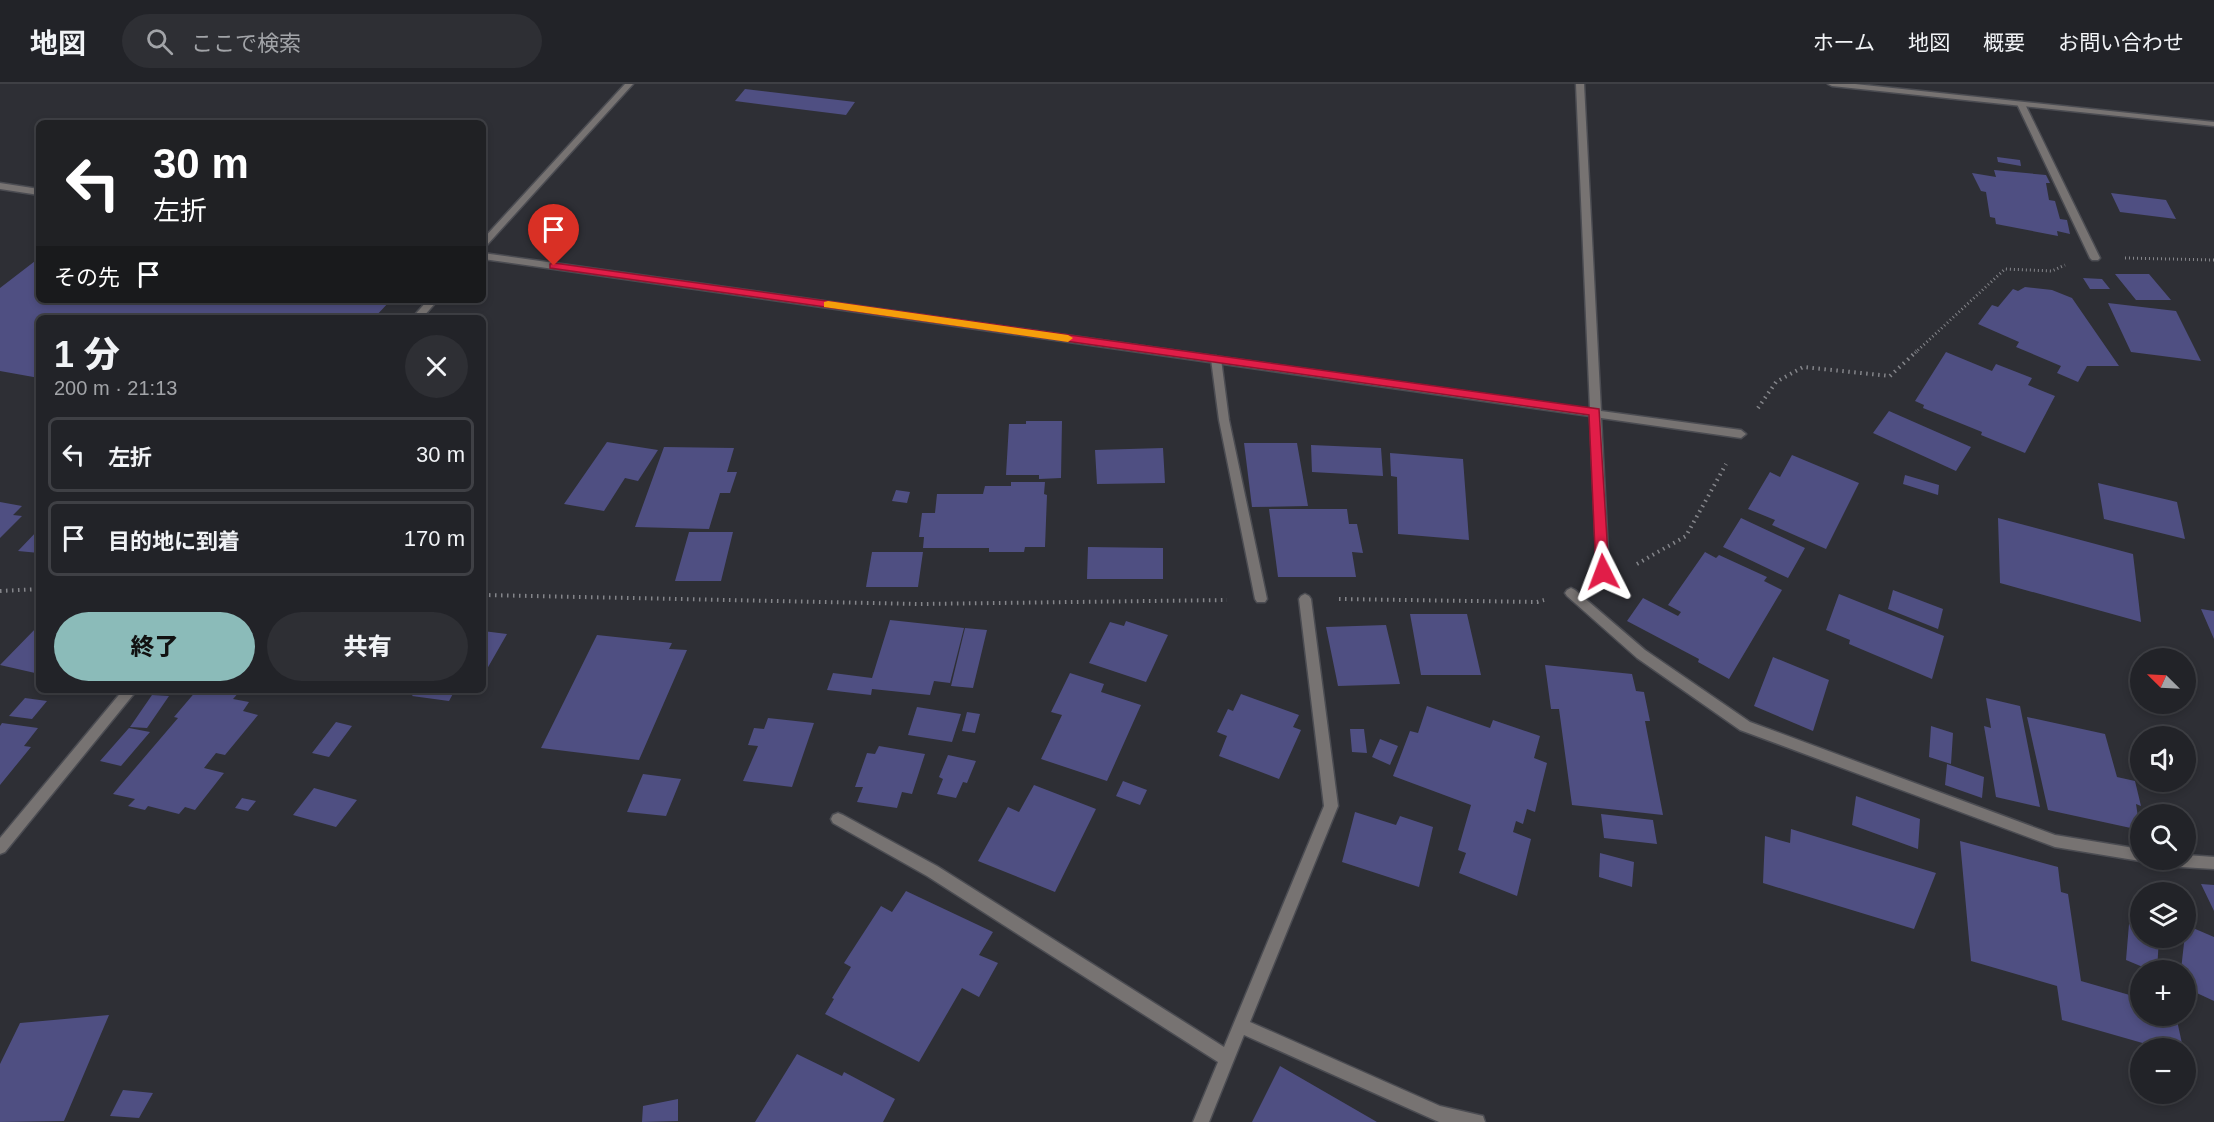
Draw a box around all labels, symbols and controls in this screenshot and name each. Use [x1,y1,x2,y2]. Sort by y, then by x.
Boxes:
search box [122,14,542,68]
icon: search [143,25,176,58]
text: 地図 [30,28,86,59]
text: ここで検索 [191,31,301,56]
text: ホーム [1813,31,1875,54]
text: 地図 [1908,31,1950,54]
text: 概要 [1983,31,2025,54]
text: お問い合わせ [2058,31,2184,54]
text: 30 m [153,140,249,187]
icon: left [54,144,132,222]
text: 左折 [153,196,207,226]
pin [528,204,579,266]
icon: arrive [537,213,570,246]
icon: arrive [132,258,165,291]
text: その先 [54,265,120,290]
text: 1 分 [54,334,120,375]
button: close [405,335,468,398]
text: 200 m · 21:13 [54,377,177,399]
icon: left [57,438,90,471]
text: 30 m [416,442,465,467]
text: 左折 [108,445,152,470]
icon: arrive [57,522,90,555]
text: 170 m [404,526,465,551]
text: 目的地に到着 [108,529,240,554]
position arrow [1571,540,1635,604]
button: 終了 [54,612,255,681]
button: 共有 [267,612,468,681]
north arrow [2130,648,2196,714]
map controls [2130,648,2196,1104]
button: sound [2130,726,2196,792]
button: search [2130,804,2196,870]
button: layers [2130,882,2196,948]
button: + [2130,960,2196,1026]
button: − [2130,1038,2196,1104]

